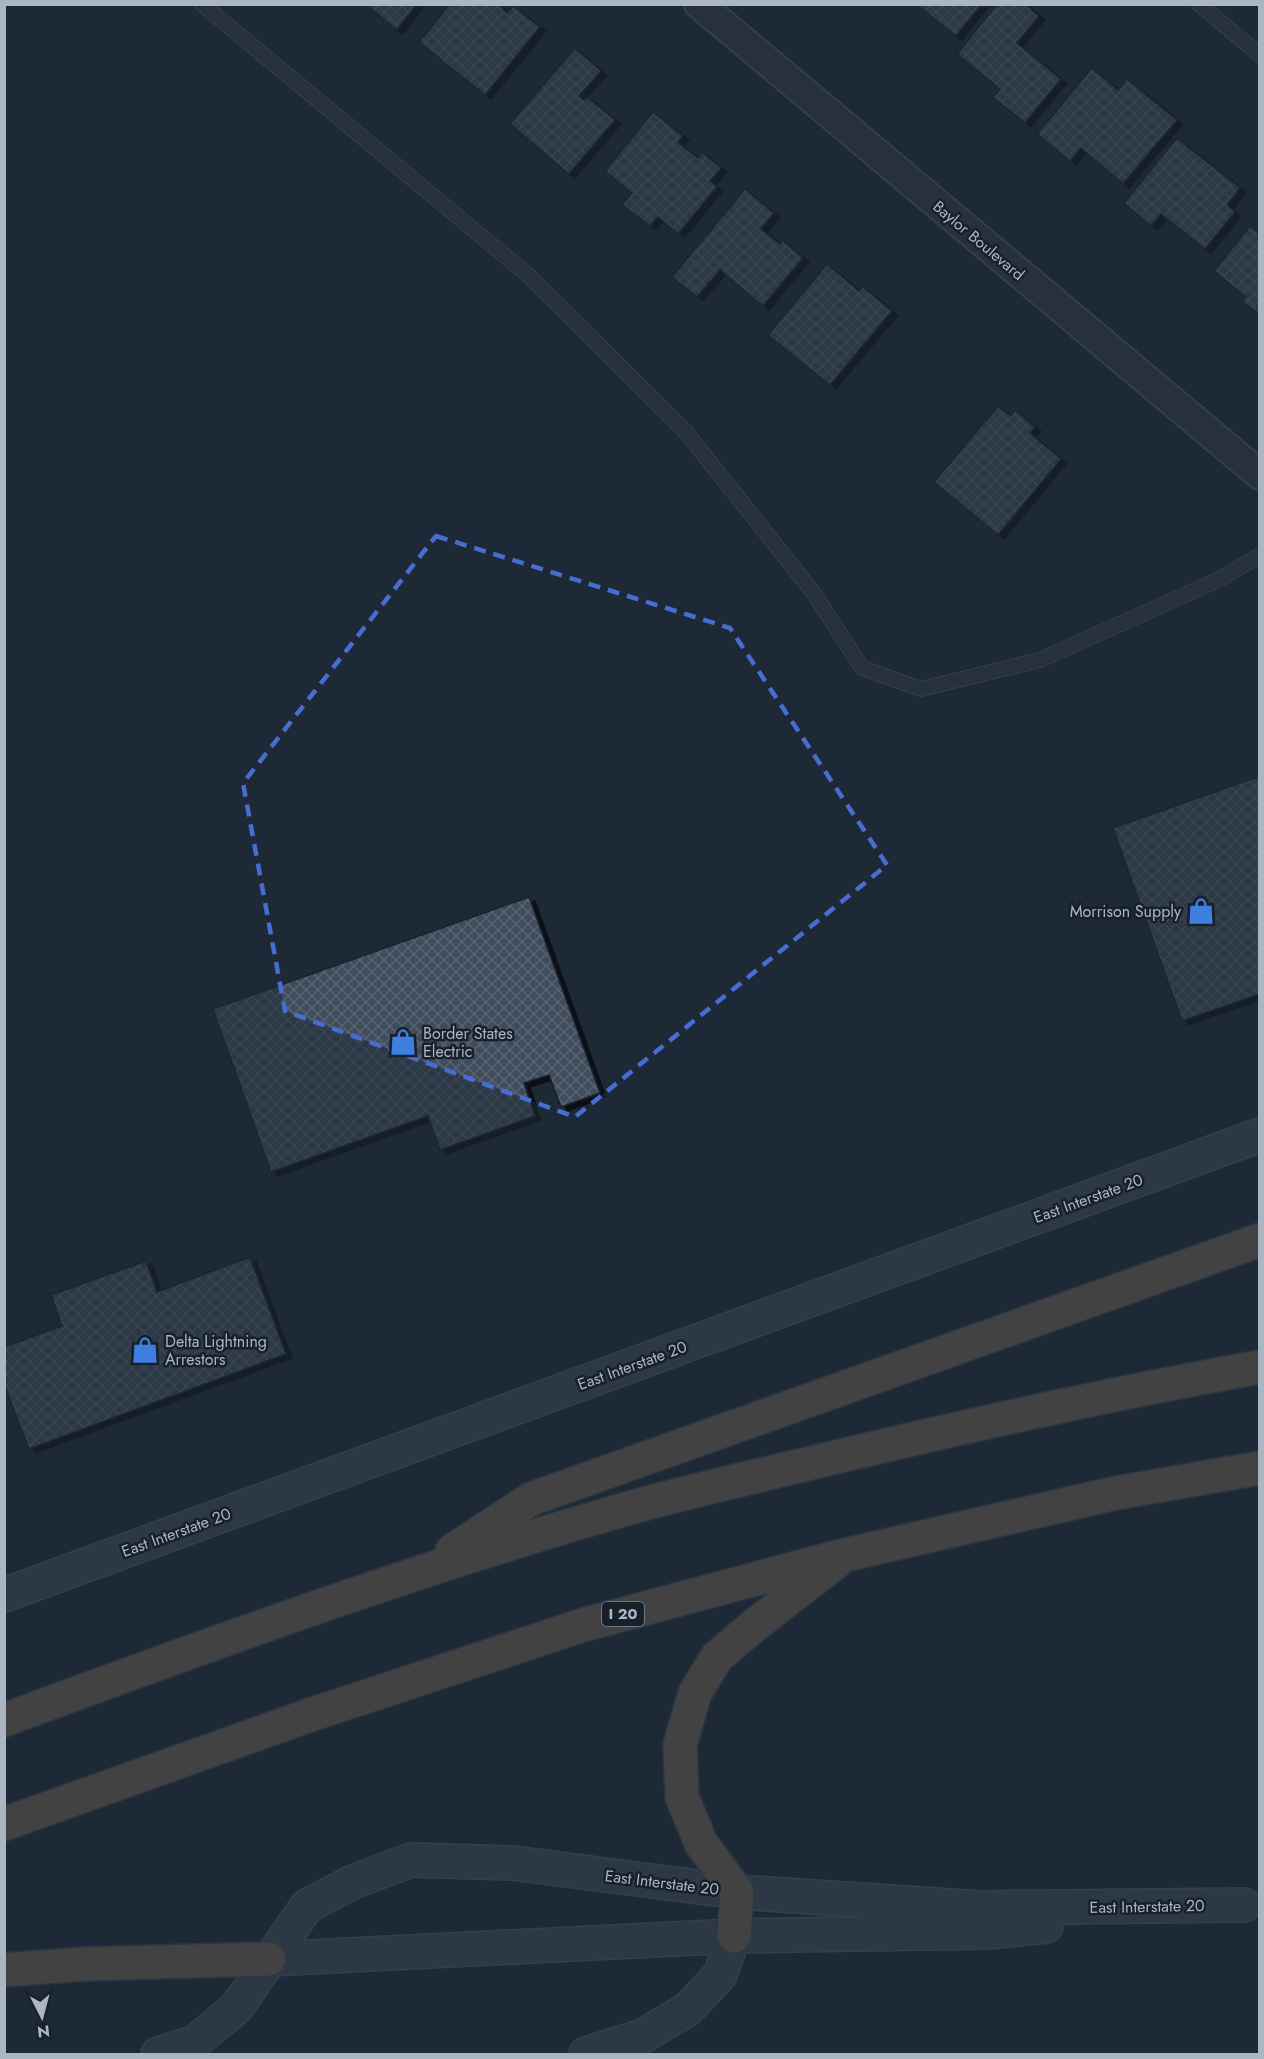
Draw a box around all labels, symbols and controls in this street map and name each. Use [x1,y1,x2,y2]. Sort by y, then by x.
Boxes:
street label: Baylor Boulevard [928,195,1030,286]
shop icon: Morrison Supply [1186,896,1216,926]
place label: Morrison Supply [1070,900,1182,923]
place label: Border States Electric [423,1022,513,1063]
shop icon: Border States Electric [388,1027,418,1057]
street label: East Interstate 20 [1030,1168,1146,1229]
place label: Delta Lightning Arrestors [165,1330,267,1371]
shop icon: Delta Lightning Arrestors [130,1335,160,1365]
street label: East Interstate 20 [574,1335,690,1396]
street label: East Interstate 20 [118,1502,234,1563]
road number: I 20 [602,1602,644,1626]
street label: East Interstate 20 [603,1864,720,1901]
street label: East Interstate 20 [1089,1894,1205,1919]
north arrow [12,1987,72,2047]
text: N [36,2019,51,2044]

